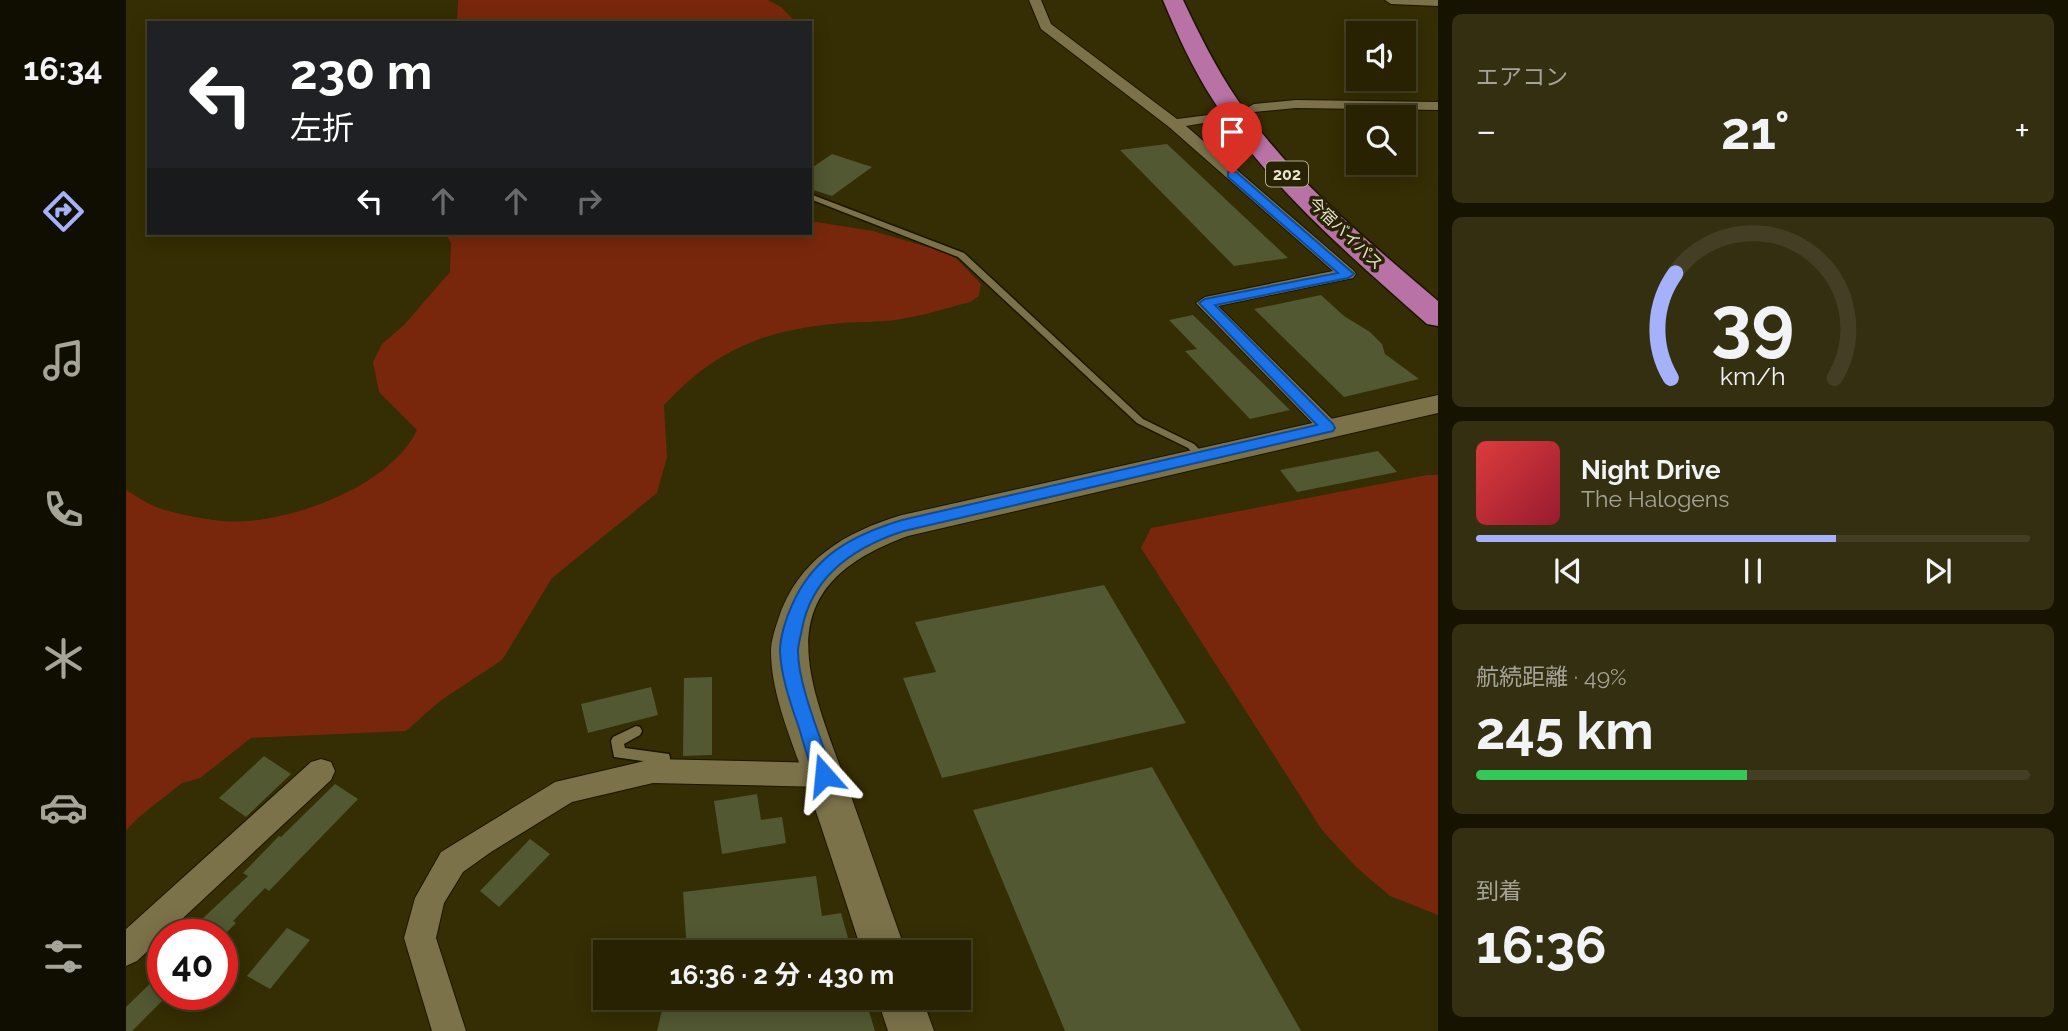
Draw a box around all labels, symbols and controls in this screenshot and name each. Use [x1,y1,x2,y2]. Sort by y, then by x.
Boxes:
map controls [1346,21,1416,175]
button: sound [1346,21,1416,91]
text: 230 m [290,43,432,100]
icon: left [175,49,266,140]
text: 16:34 [23,50,103,87]
text: エアコン [1476,63,1568,90]
text: 21° [1721,100,1790,161]
pin [1202,102,1262,174]
button: search [1346,105,1416,175]
text: − [1476,108,1496,153]
text: + [2014,108,2030,153]
text: 左折 [290,109,354,146]
icon: arrive [1213,113,1251,151]
road number: 202 [1266,162,1308,186]
icon: left [351,182,389,220]
icon: ahead [424,182,462,220]
icon: ahead [497,182,535,220]
icon: right [570,182,608,220]
icon: directions [39,187,88,236]
street label: 今宿バイパス [1305,193,1387,273]
text: 39 [1711,281,1795,366]
icon: music [39,336,88,385]
text: km/h [1720,361,1786,391]
text: Night Drive [1581,455,1720,485]
icon: phone [39,485,88,534]
text: The Halogens [1581,485,1729,512]
icon: previous [1549,552,1587,590]
icon: pause [1734,552,1772,590]
icon: next [1919,552,1957,590]
icon: climate [39,634,88,683]
text: 航続距離 · 49% [1476,663,1627,690]
text: 245 km [1476,700,1654,761]
position arrow [787,738,861,812]
icon: car [39,783,88,832]
text: 到着 [1476,877,1522,904]
text: 16:36 [1476,914,1607,975]
speed limit sign: 40 [147,919,238,1010]
icon: filters [39,932,88,981]
text: 16:36 · 2 分 · 430 m [670,960,894,990]

